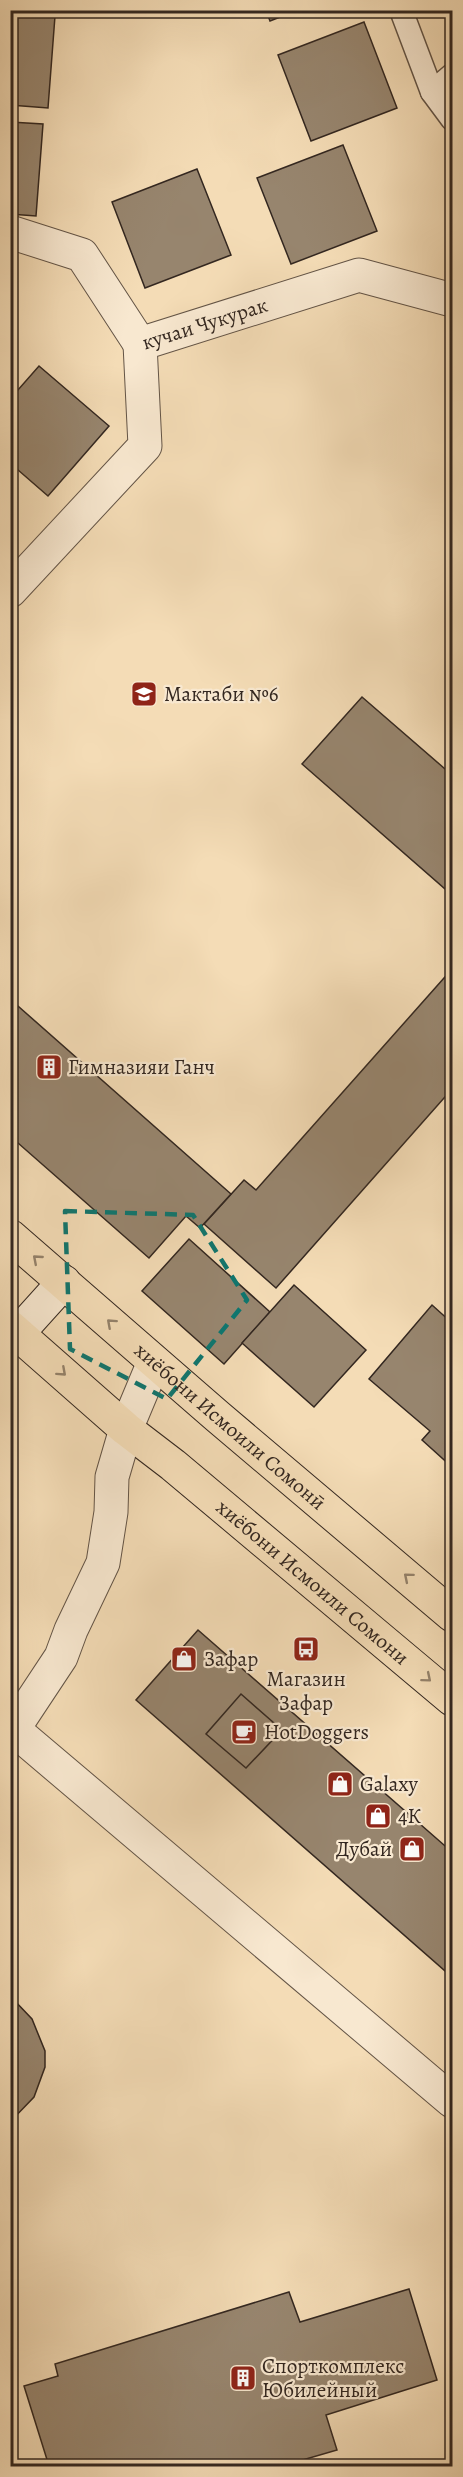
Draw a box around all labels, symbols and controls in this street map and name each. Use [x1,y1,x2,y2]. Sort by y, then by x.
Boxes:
street label: кучаи Чукурак [138,291,271,357]
school or university icon: Мактаби №6 [129,679,159,709]
place label: Мактаби №6 [164,680,279,708]
building icon: Гимназияи Ганч [34,1052,64,1082]
place label: Гимназияи Ганч [68,1053,215,1081]
one-way arrow [33,1255,44,1266]
one-way arrow [107,1319,117,1330]
street label: хиёбони Исмоили Сомонӣ [128,1336,332,1516]
one-way arrow [55,1365,66,1376]
street label: хиёбони Исмоили Сомони [210,1493,415,1671]
one-way arrow [404,1573,415,1584]
bus stop icon: Магазин Зафар [291,1634,321,1664]
shop icon: Зафар [169,1644,199,1674]
place label: Зафар [204,1645,258,1673]
place label: Магазин Зафар [266,1665,346,1717]
one-way arrow [420,1671,431,1682]
cafe icon: HotDoggers [229,1717,259,1747]
place label: HotDoggers [264,1718,369,1746]
shop icon: Galaxy [325,1769,355,1799]
place label: Galaxy [360,1770,418,1798]
shop icon: 4К [363,1801,393,1831]
place label: 4К [398,1802,422,1830]
shop icon: Дубай [397,1834,427,1864]
place label: Дубай [336,1835,392,1863]
place label: Спорткомплекс Юбилейный [262,2352,404,2404]
building icon: Спорткомплекс Юбилейный [228,2363,258,2393]

